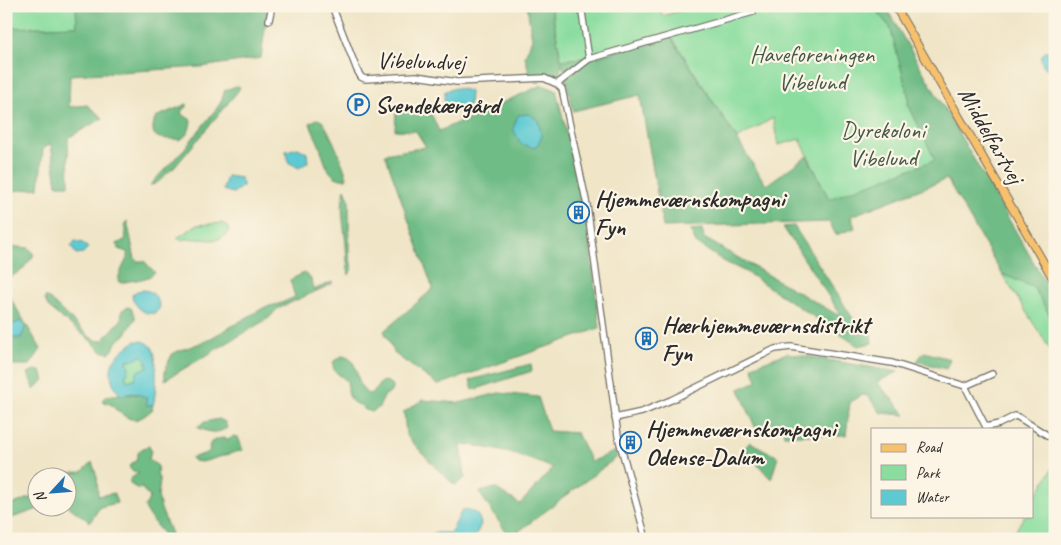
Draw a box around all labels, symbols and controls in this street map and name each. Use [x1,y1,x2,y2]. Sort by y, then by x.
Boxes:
park label: Haveforeningen Vibelund [750,39,875,97]
street label: Vibelundvej [377,45,469,77]
street label: Middelfartvej [951,81,1032,191]
place label: Svendekærgård [375,90,504,120]
parking icon: Svendekærgård [347,93,371,117]
park label: Dyrekoloni Vibelund [841,115,927,173]
place label: Hjemmeværnskompagni Fyn [595,184,788,242]
building icon: Hjemmeværnskompagni Fyn [567,201,591,225]
place label: Hærhjemmeværnsdistrikt Fyn [662,310,874,368]
building icon: Hærhjemmeværnsdistrikt Fyn [634,327,658,351]
place label: Hjemmeværnskompagni Odense-Dalum [646,414,839,472]
legend [871,428,1034,518]
building icon: Hjemmeværnskompagni Odense-Dalum [618,431,642,455]
text: Road [916,438,943,457]
text: Park [916,464,941,483]
north arrow [28,468,78,518]
text: N [30,488,50,505]
text: Water [916,488,950,507]

